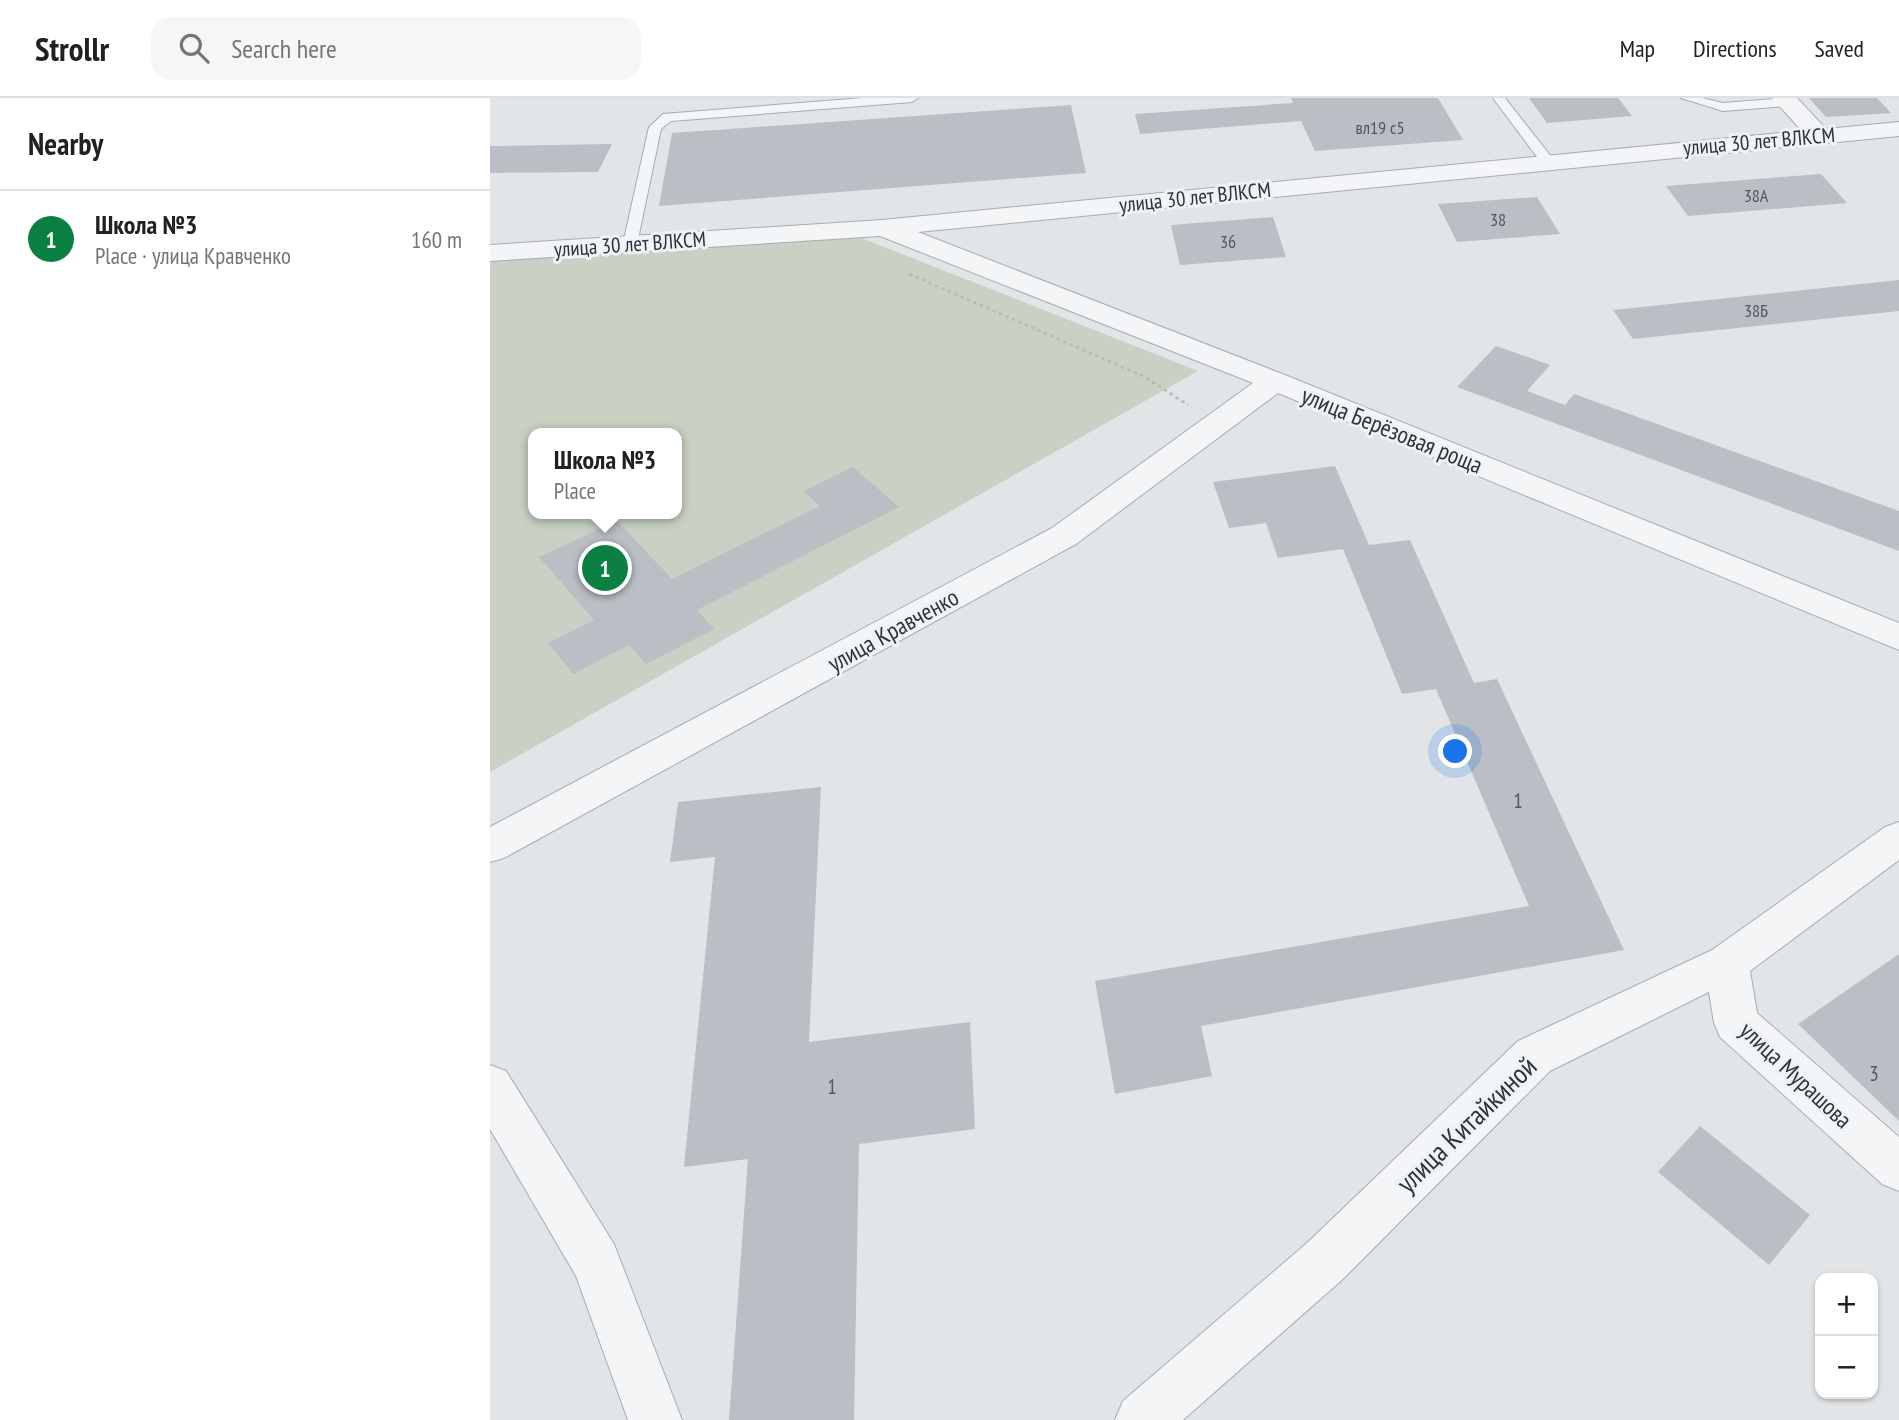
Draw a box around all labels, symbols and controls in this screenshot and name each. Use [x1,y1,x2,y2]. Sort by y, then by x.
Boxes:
search box [151,17,641,80]
text: Strollr [35,27,109,70]
icon: search [175,29,213,67]
text: Search here [231,32,337,65]
text: Map [1620,33,1655,64]
text: Directions [1693,33,1777,64]
text: Saved [1815,33,1864,64]
house number: вл19 с5 [1355,116,1405,139]
street label: улица 30 лет ВЛКСМ [1682,121,1836,161]
text: Nearby [28,124,103,163]
street label: улица 30 лет ВЛКСМ [1118,176,1272,218]
house number: 38А [1744,184,1769,207]
text: Школа №3 [95,208,197,241]
house number: 38 [1490,208,1506,231]
text: 1 [46,225,57,254]
text: 160 m [411,225,462,254]
street label: улица 30 лет ВЛКСМ [553,225,707,263]
house number: 36 [1220,230,1236,253]
text: Place · улица Кравченко [95,241,291,270]
house number: 38Б [1744,299,1768,322]
street label: улица Берёзовая роща [1297,380,1487,480]
popup [528,428,682,519]
text: Школа №3 [554,443,656,476]
text: Place [554,476,596,505]
pin: 1 [582,542,628,594]
street label: улица Кравченко [822,581,964,679]
your location [1438,734,1472,768]
house number: 1 [1513,787,1523,814]
street label: улица Мурашова [1733,1015,1859,1135]
street label: улица Китайкиной [1388,1048,1544,1200]
house number: 3 [1869,1060,1879,1087]
house number: 1 [827,1073,837,1100]
map controls [1815,1273,1878,1399]
button: + [1815,1273,1878,1336]
button: − [1815,1336,1878,1399]

